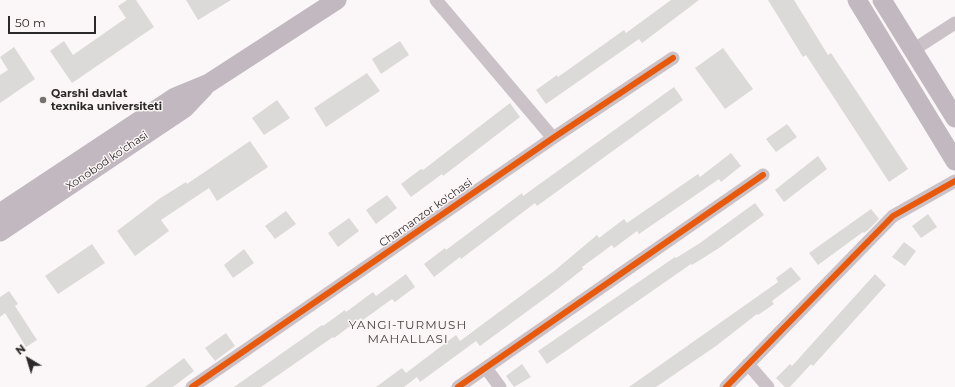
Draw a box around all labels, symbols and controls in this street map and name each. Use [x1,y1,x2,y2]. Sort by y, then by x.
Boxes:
scale bar [10,8,98,34]
text: 50 m [15,15,46,30]
place label: Qarshi davlat texnika universiteti [51,87,162,113]
marker: Qarshi davlat texnika universiteti [38,95,48,105]
street label: Xonobod ko'chasi [63,129,151,193]
street label: Chamanzor ko'chasi [377,176,475,250]
district label: YANGI-TURMUSH MAHALLASI [349,318,467,346]
north arrow [8,339,48,379]
text: N [13,341,28,358]

